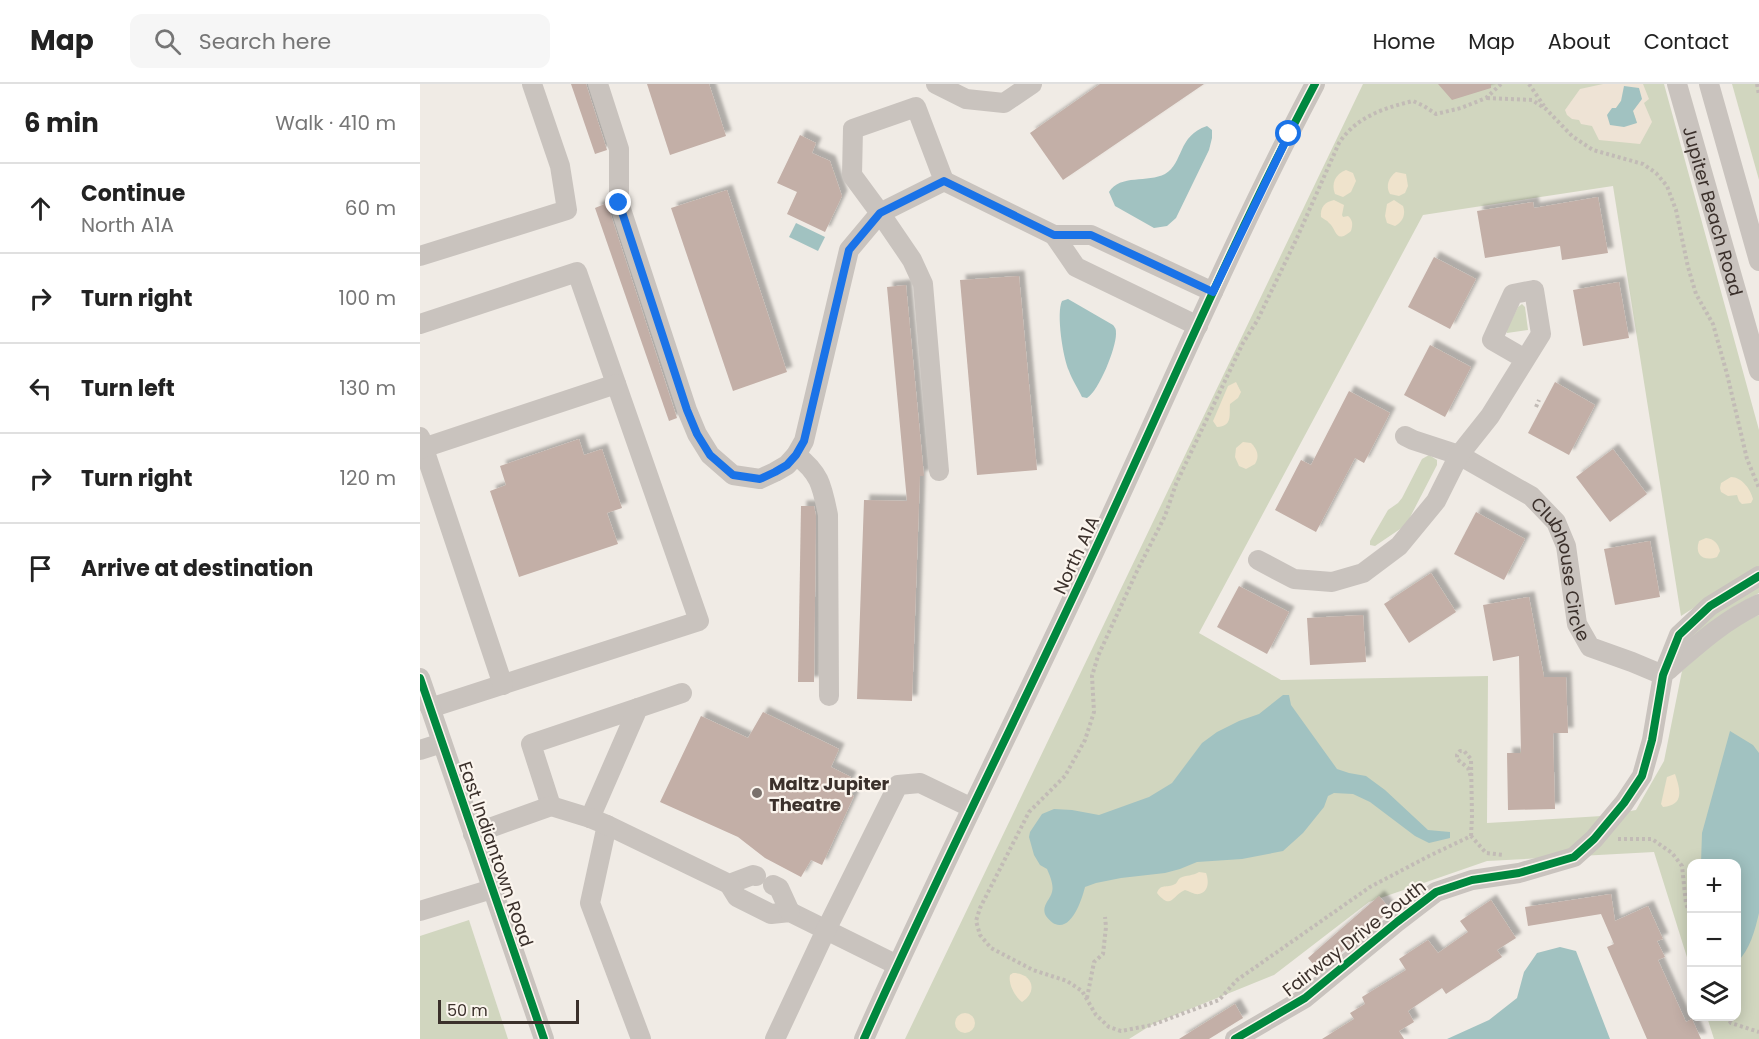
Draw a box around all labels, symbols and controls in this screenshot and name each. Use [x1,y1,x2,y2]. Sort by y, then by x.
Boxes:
search box [130,14,550,68]
text: Map [30,21,94,60]
icon: search [151,25,184,58]
text: Search here [199,26,331,57]
text: Home [1373,27,1435,56]
text: Map [1468,27,1515,56]
text: About [1548,27,1611,56]
text: Contact [1644,27,1729,56]
text: 6 min [24,105,99,141]
text: Walk · 410 m [275,109,396,137]
route start [1275,120,1301,146]
street label: Jupiter Beach Road [1677,123,1749,299]
text: Continue [81,178,185,209]
route end [605,189,631,215]
icon: ahead [24,192,57,225]
text: 60 m [345,194,396,222]
text: North A1A [81,211,174,239]
icon: right [24,282,57,315]
text: Turn right [81,283,192,314]
text: 100 m [339,284,396,312]
icon: left [24,372,57,405]
text: Turn left [81,373,175,404]
text: 130 m [339,374,396,402]
icon: right [24,462,57,495]
text: Turn right [81,463,192,494]
text: 120 m [340,464,396,492]
street label: Clubhouse Circle [1525,491,1597,646]
street label: North A1A [1047,512,1105,598]
icon: arrive [24,552,57,585]
text: Arrive at destination [81,553,313,584]
street label: East Indiantown Road [453,758,539,950]
place label: Maltz Jupiter Theatre [769,771,890,817]
marker: Maltz Jupiter Theatre [750,786,764,800]
map controls [1687,859,1741,1021]
button: + [1687,859,1741,913]
street label: Fairway Drive South [1277,874,1431,1002]
button: − [1687,913,1741,967]
button: layers [1687,967,1741,1021]
scale bar [438,997,579,1024]
text: 50 m [447,999,488,1022]

